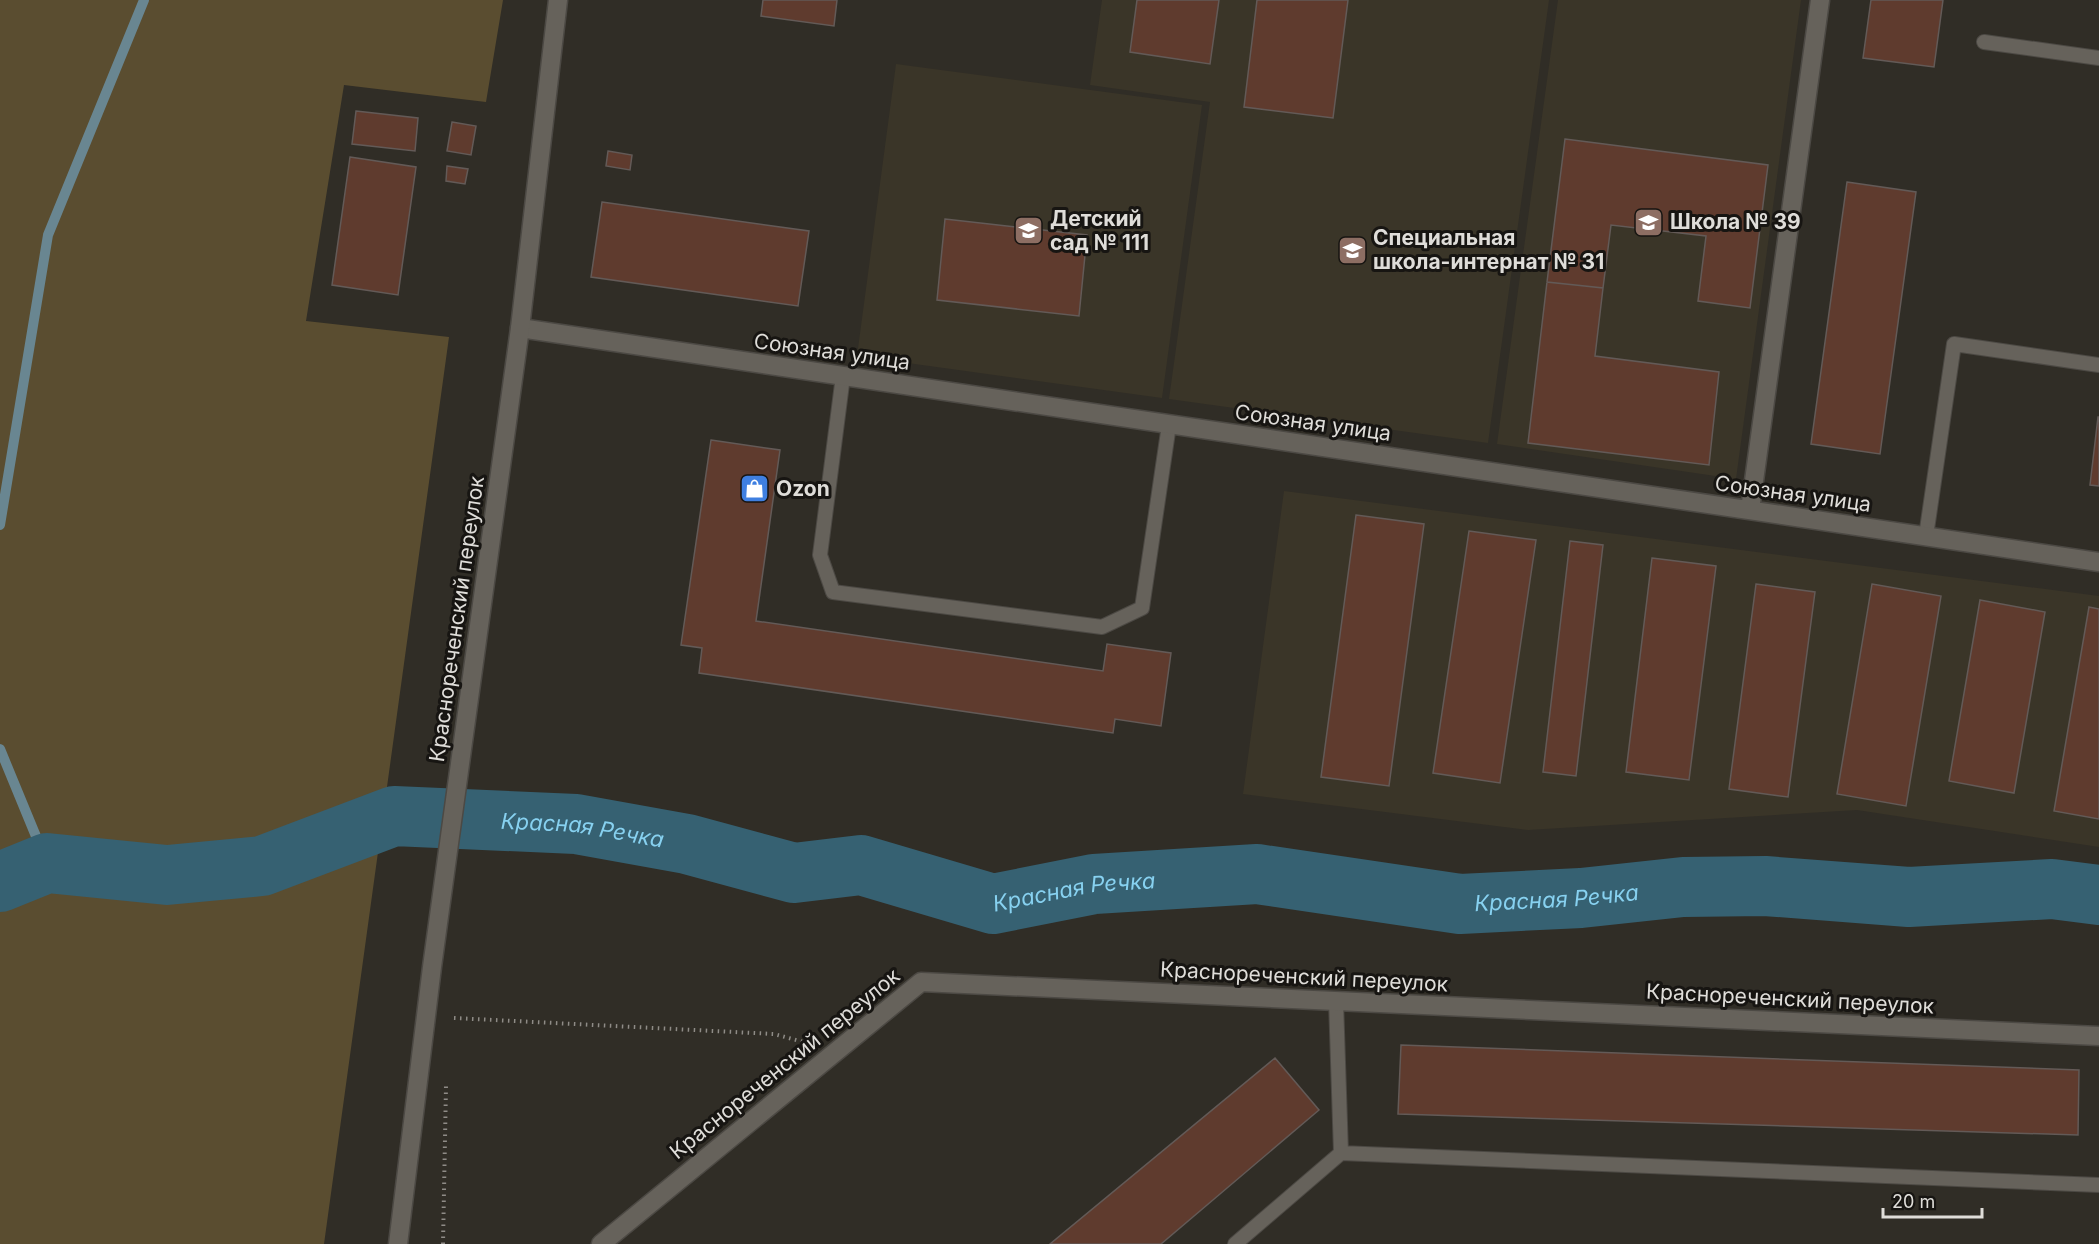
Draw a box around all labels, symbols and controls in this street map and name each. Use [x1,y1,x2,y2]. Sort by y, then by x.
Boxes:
place label: Детский сад № 111 [1050,206,1149,255]
school or university icon: Школа № 39 [1633,206,1665,238]
place label: Школа № 39 [1670,209,1801,234]
school or university icon: Детский сад № 111 [1013,215,1045,247]
place label: Специальная школа-интернат № 31 [1373,225,1604,274]
school or university icon: Специальная школа-интернат № 31 [1336,234,1368,266]
street label: Союзная улица [752,328,912,375]
street label: Союзная улица [1233,399,1393,446]
street label: Союзная улица [1713,470,1873,517]
shop icon: Ozon [739,473,771,505]
street label: Краснореченский переулок [424,474,489,763]
place label: Ozon [776,476,830,501]
water label: Красная Речка [500,808,666,853]
water label: Красная Речка [990,867,1156,917]
water label: Красная Речка [1474,879,1640,916]
street label: Краснореченский переулок [1159,956,1449,997]
street label: Краснореченский переулок [665,963,905,1164]
street label: Краснореченский переулок [1645,978,1935,1019]
scale bar [1883,1181,1982,1219]
text: 20 m [1892,1191,1935,1212]

